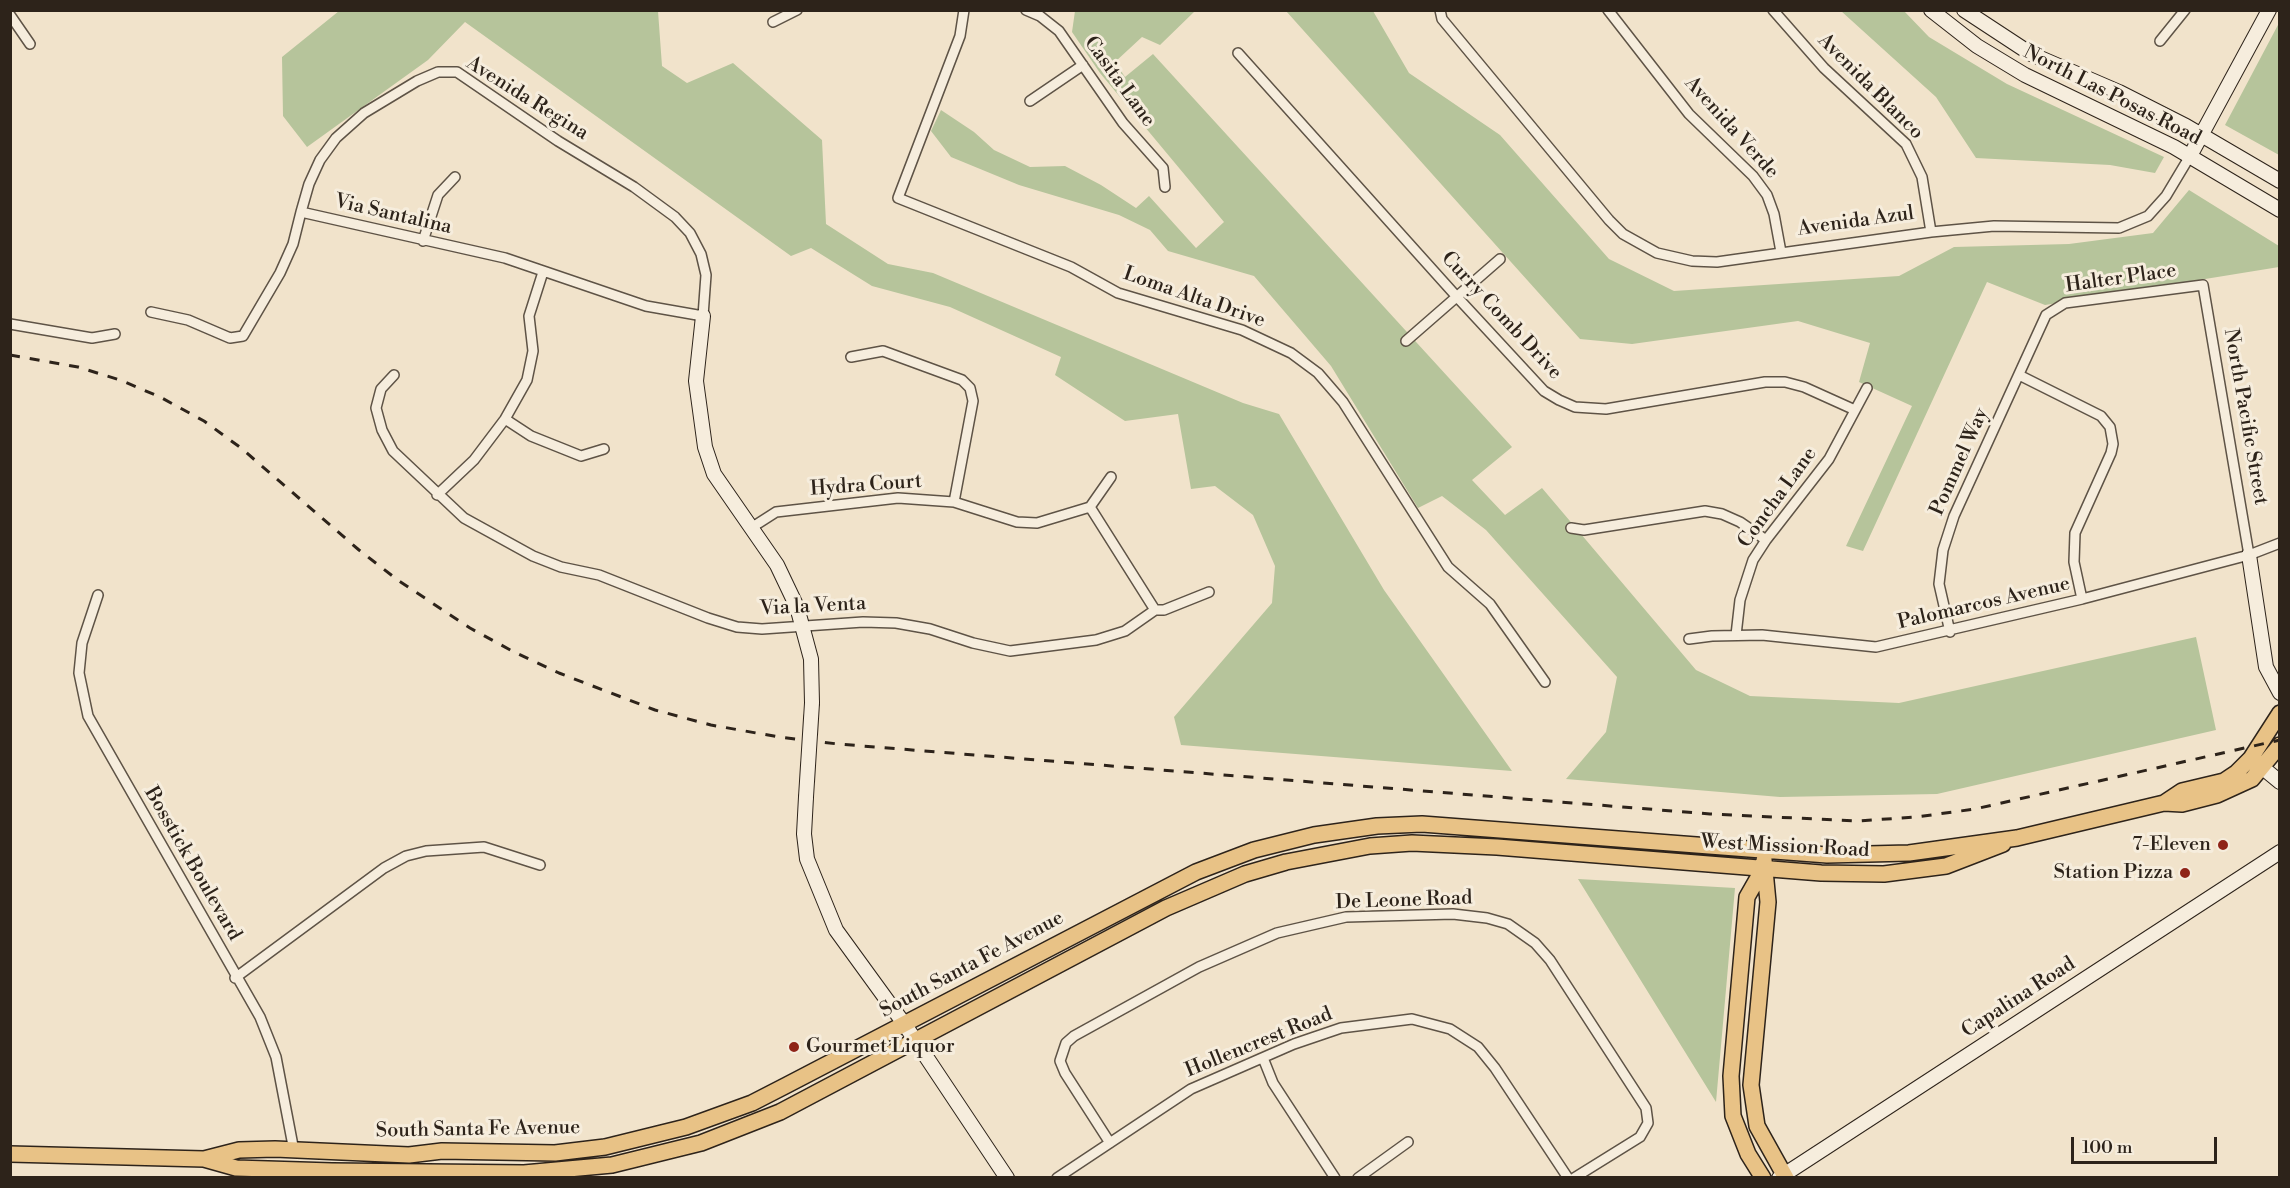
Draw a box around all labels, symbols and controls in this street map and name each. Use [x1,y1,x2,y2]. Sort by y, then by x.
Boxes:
street label: Avenida Blanco [1812,29,1928,145]
street label: Casita Lane [1078,32,1160,132]
street label: North Las Posas Road [2019,41,2205,151]
street label: Avenida Regina [462,52,592,146]
street label: Avenida Verde [1679,72,1783,184]
street label: Via Santalina [332,190,454,240]
street label: Avenida Azul [1796,202,1916,242]
street label: Curry Comb Drive [1436,247,1566,385]
street label: Halter Place [2064,259,2178,299]
street label: Loma Alta Drive [1120,262,1268,334]
street label: North Pacific Street [2218,327,2272,507]
street label: Pommel Way [1926,404,1994,520]
street label: Concha Lane [1734,443,1822,553]
street label: Hydra Court [809,470,923,502]
street label: Palomarcos Avenue [1896,573,2072,635]
street label: Via la Venta [759,592,867,622]
street label: Bosstick Boulevard [138,783,246,945]
street label: West Mission Road [1700,831,1870,863]
place label: 7-Eleven [2132,833,2211,857]
marker: 7-Eleven [2216,838,2230,852]
place label: Station Pizza [2053,861,2173,885]
marker: Station Pizza [2178,866,2192,880]
street label: De Leone Road [1335,887,1473,915]
street label: South Santa Fe Avenue [876,906,1068,1024]
street label: Capalina Road [1958,952,2080,1044]
street label: Hollencrest Road [1182,1003,1336,1083]
place label: Gourmet Liquor [806,1035,955,1059]
marker: Gourmet Liquor [787,1040,801,1054]
street label: South Santa Fe Avenue [376,1116,580,1144]
scale bar [2074,1125,2220,1163]
text: 100 m [2082,1136,2133,1159]

